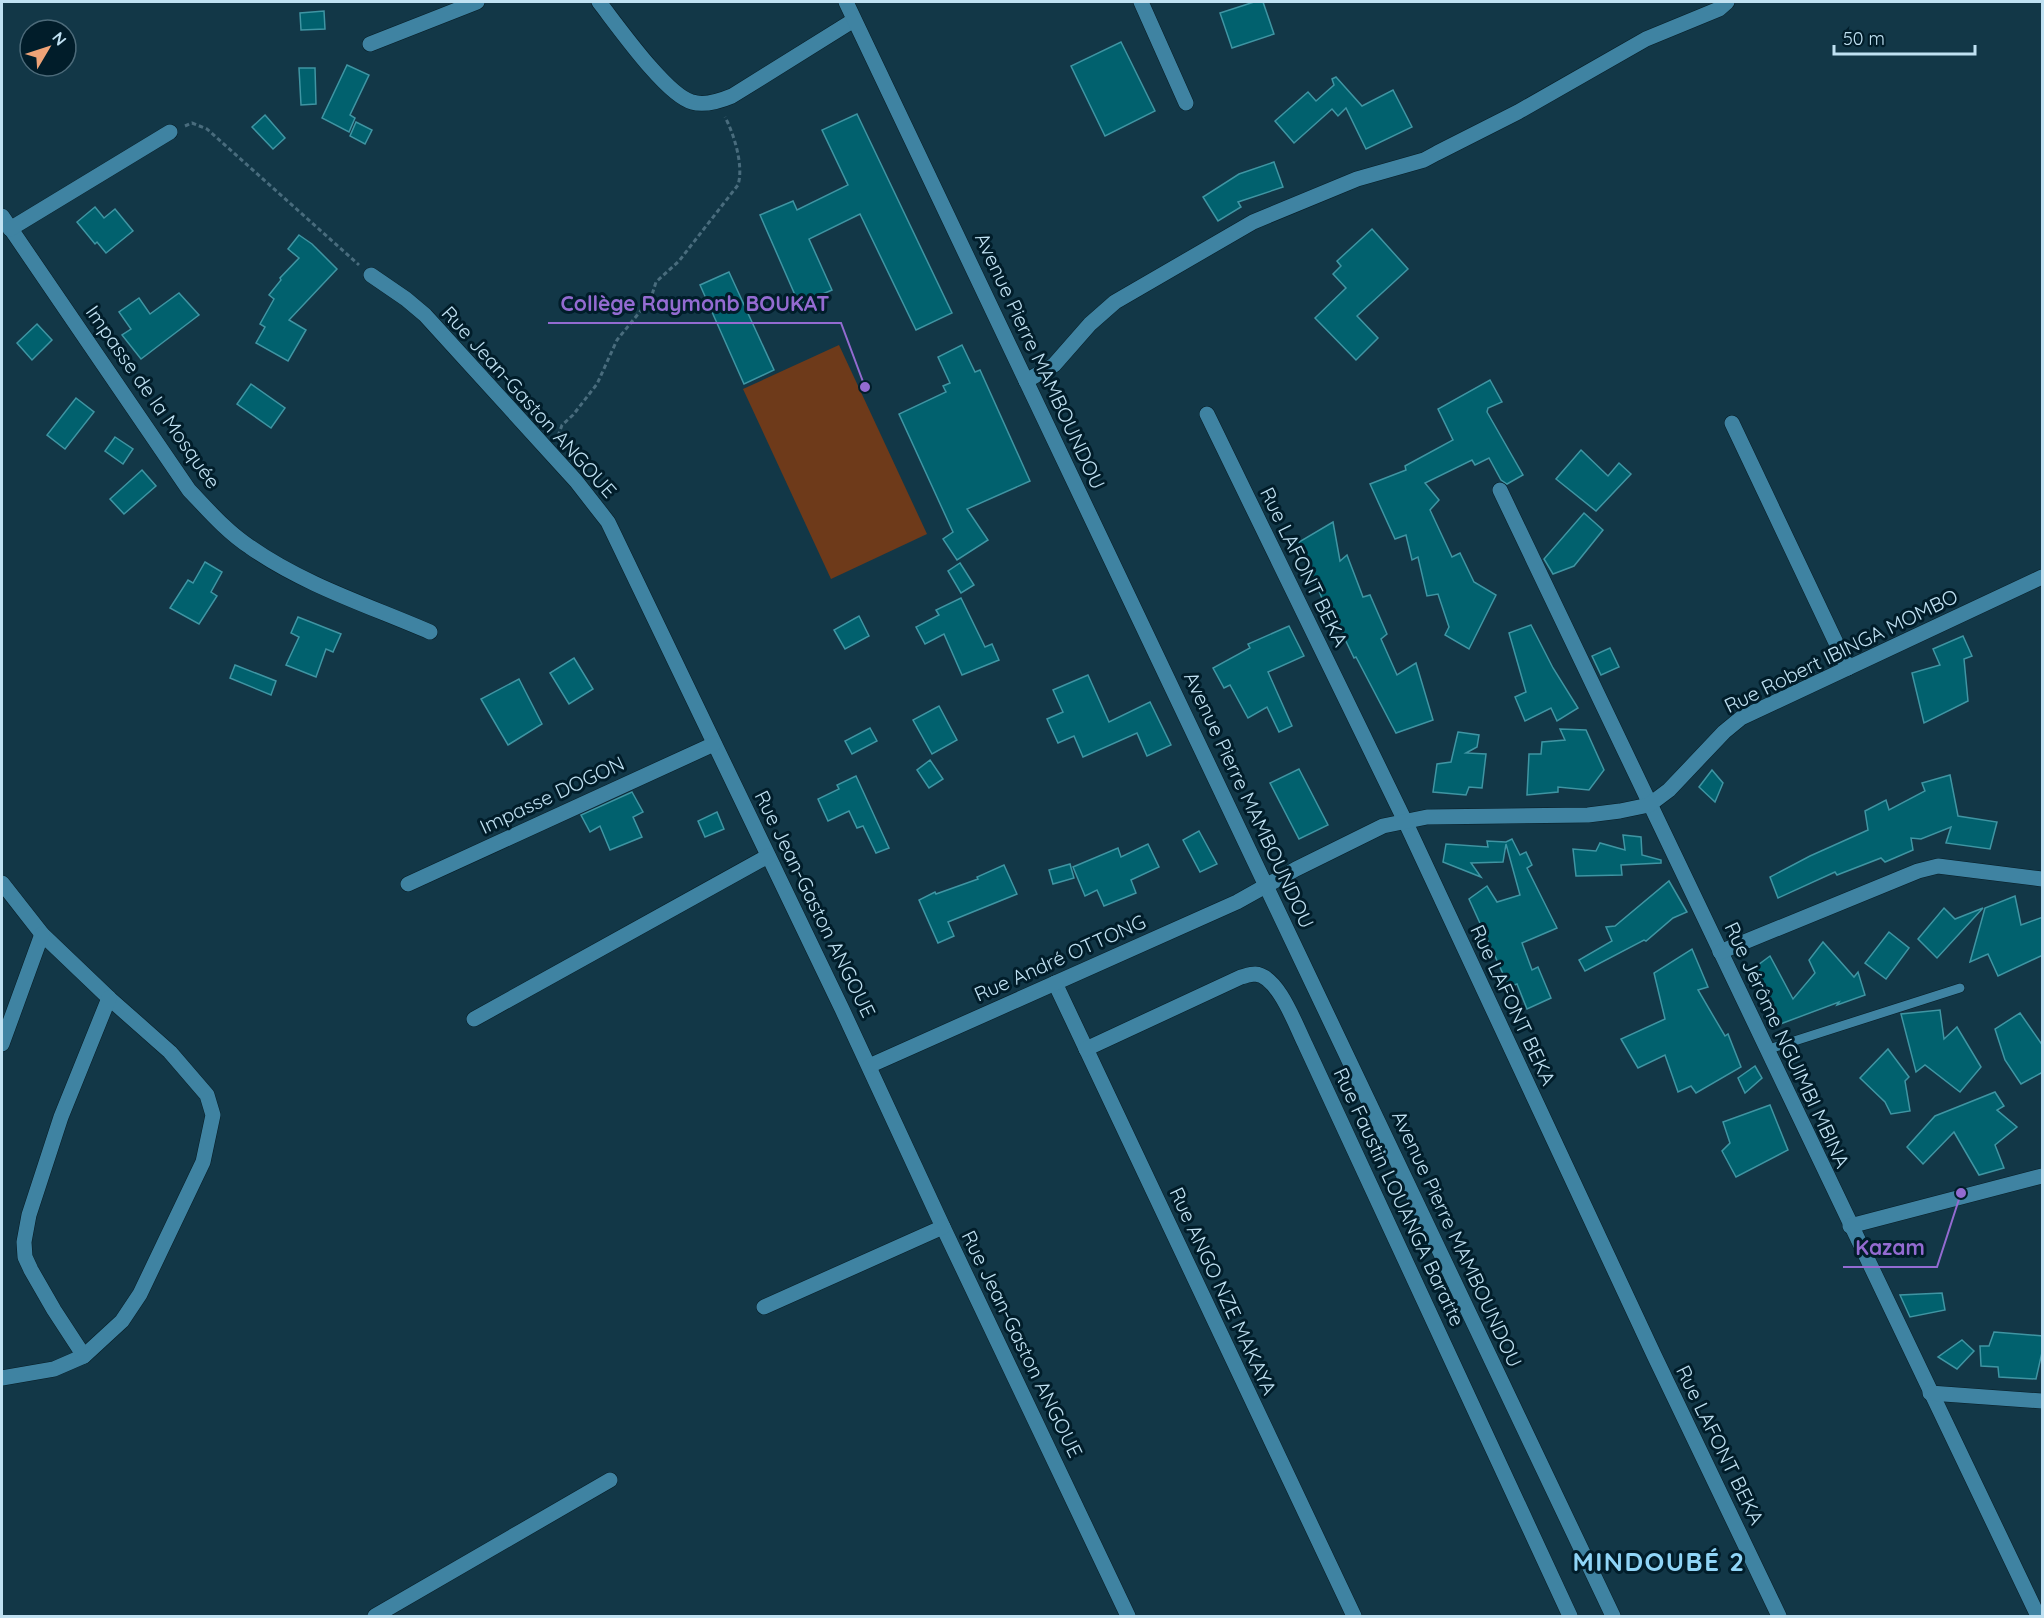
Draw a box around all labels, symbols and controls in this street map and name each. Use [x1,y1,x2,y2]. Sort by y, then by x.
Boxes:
north arrow [18,18,78,78]
scale bar [1834,18,1975,56]
text: 50 m [1843,27,1885,50]
text: N [48,28,71,49]
street label: Avenue Pierre MAMBOUNDOU [970,229,1111,493]
callout: Collège Raymonb BOUKAT [548,284,841,323]
text: Collège Raymonb BOUKAT [561,290,829,316]
street label: Impasse de la Mosquée [81,300,226,493]
street label: Rue Jean-Gaston ANGOUE [437,301,622,503]
street label: Rue LAFONT BEKA [1255,483,1354,651]
street label: Rue Robert IBINGA MOMBO [1720,583,1962,718]
street label: Avenue Pierre MAMBOUNDOU [1179,668,1320,932]
street label: Impasse DOGON [476,750,628,839]
street label: Rue Jean-Gaston ANGOUE [750,786,881,1021]
street label: Rue André OTTONG [970,908,1149,1007]
street label: Rue Jérôme NGUIMBI MBINA [1719,918,1856,1172]
street label: Rue LAFONT BEKA [1465,921,1562,1089]
street label: Rue Faustin LOUANGA Baratte [1329,1064,1470,1330]
street label: Avenue Pierre MAMBOUNDOU [1387,1107,1528,1371]
street label: Rue ANGO NZE MAKAYA [1164,1183,1283,1399]
street label: Rue Jean-Gaston ANGOUE [957,1226,1088,1461]
callout: Kazam [1843,1228,1937,1267]
text: Kazam [1855,1234,1925,1260]
street label: Rue LAFONT BEKA [1671,1361,1770,1529]
district label: MINDOUBÉ 2 [1572,1545,1746,1578]

